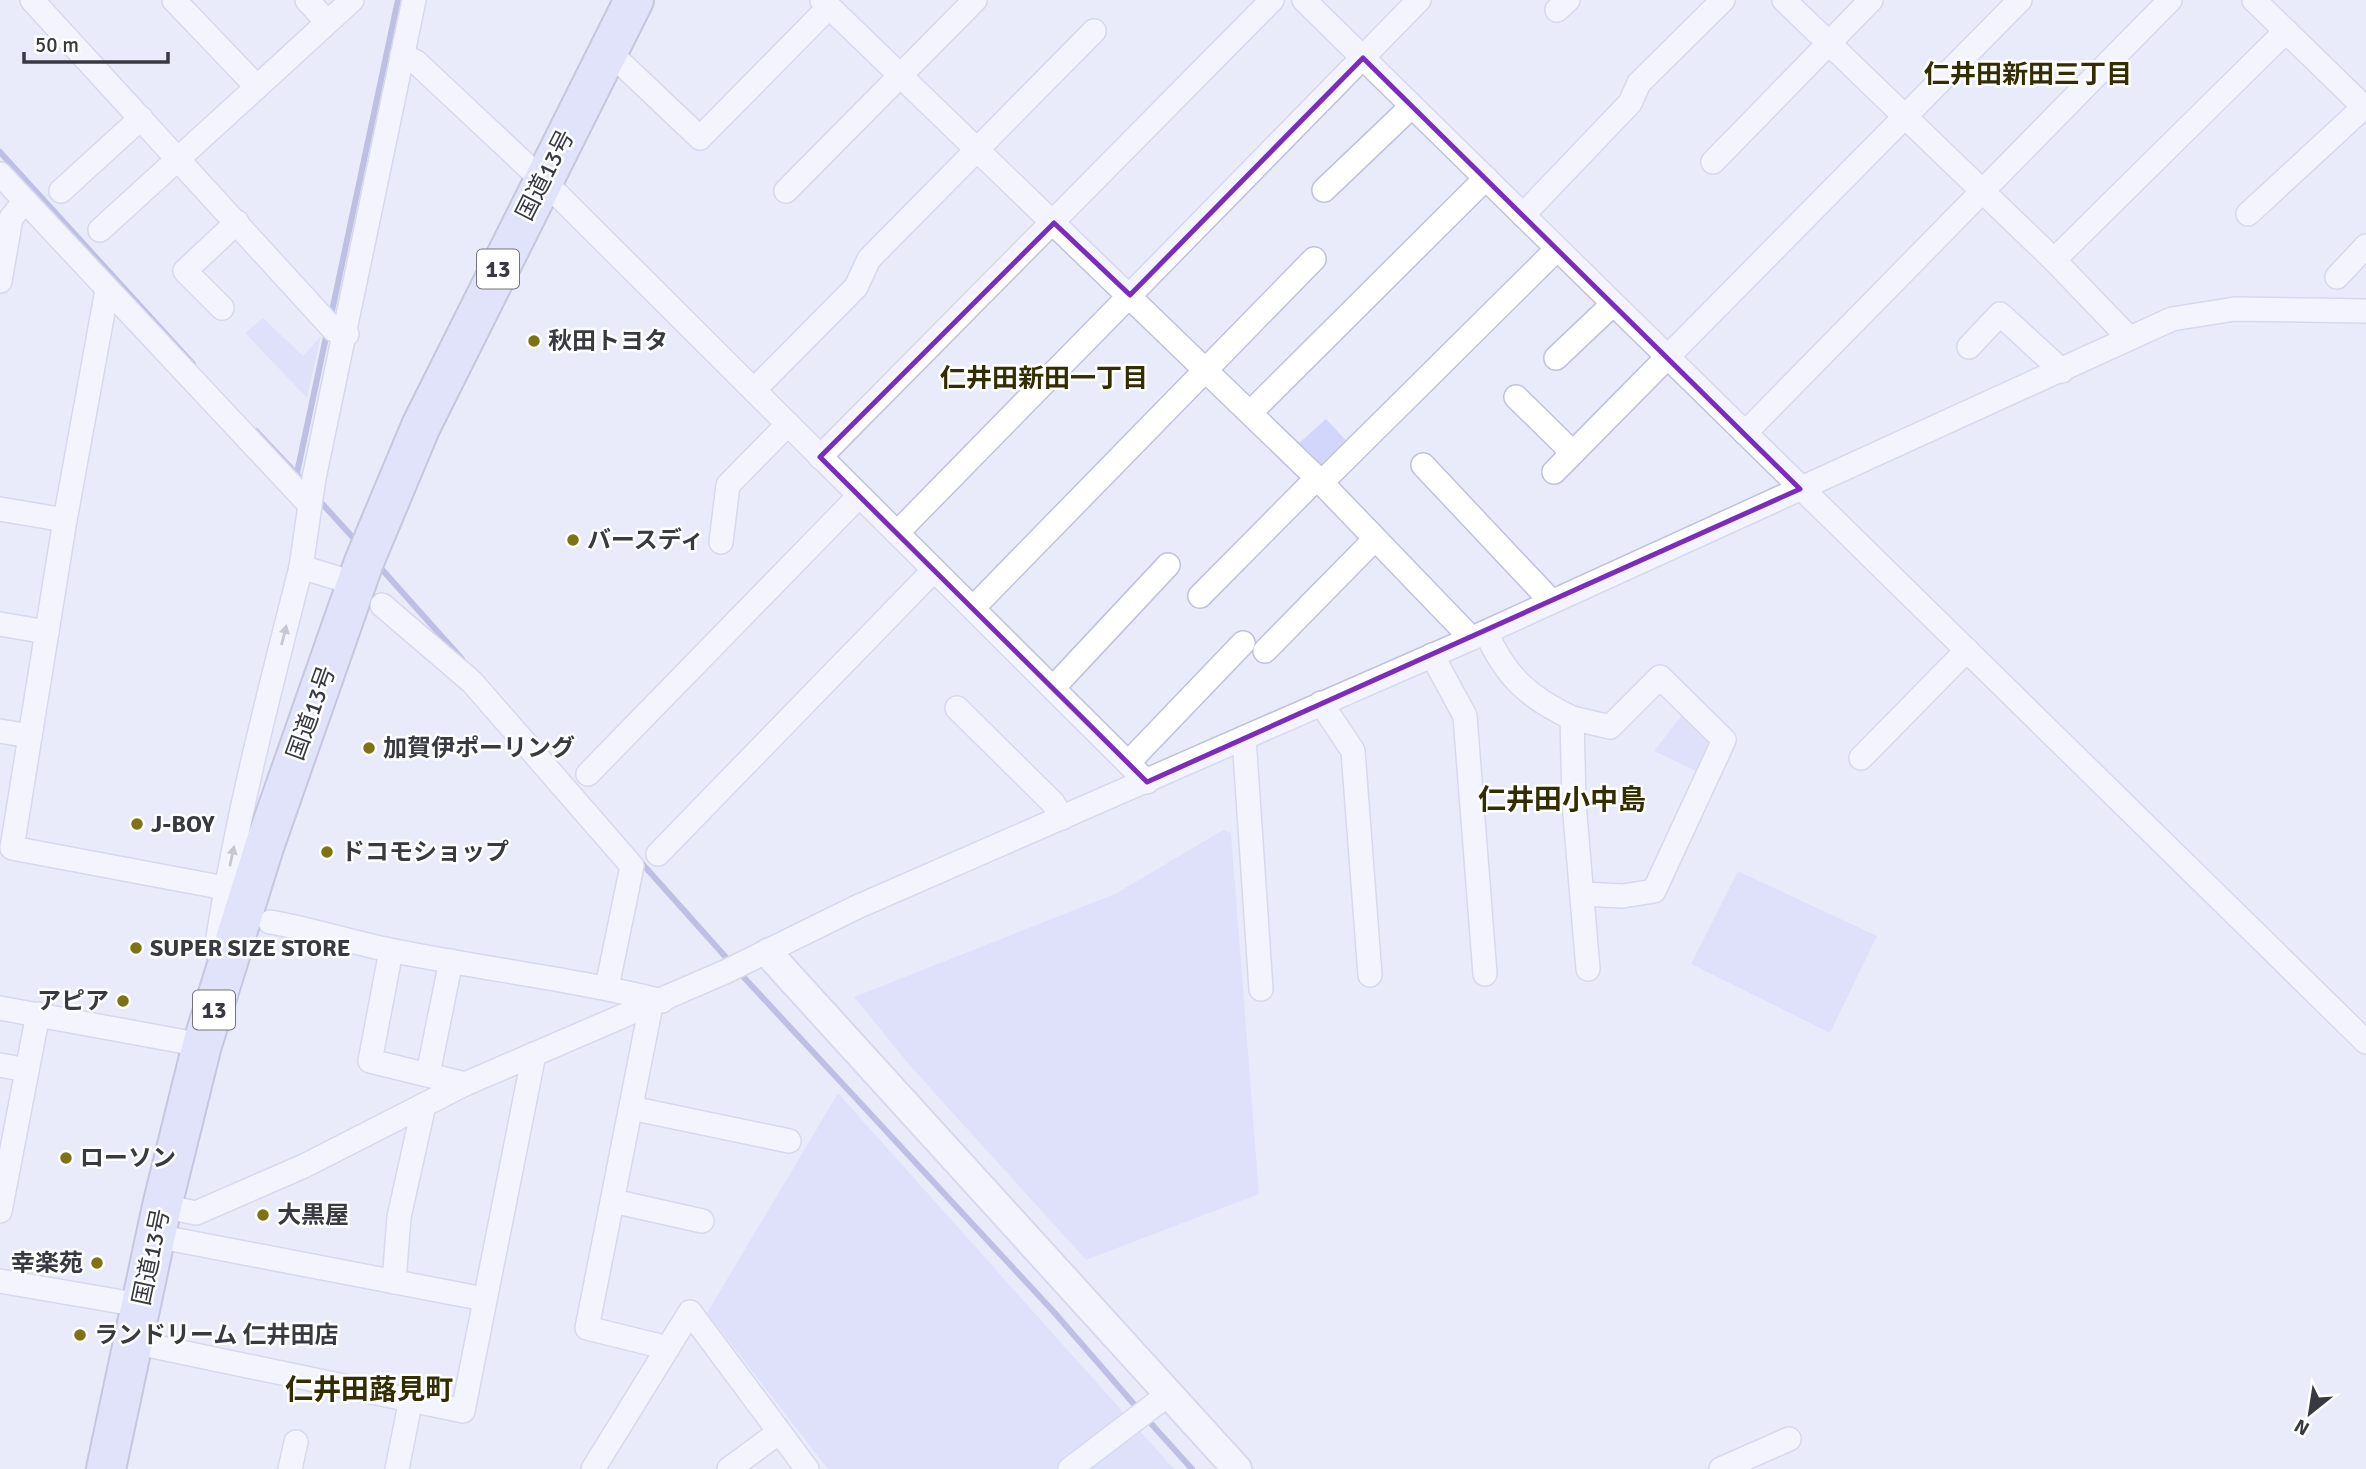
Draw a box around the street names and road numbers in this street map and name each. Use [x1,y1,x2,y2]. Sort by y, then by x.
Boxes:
street label: 国道13号 [509,125,581,225]
road number: 13 [477,250,519,288]
street label: 国道13号 [280,662,342,764]
road number: 13 [193,990,235,1030]
street label: 国道13号 [126,1206,176,1308]

